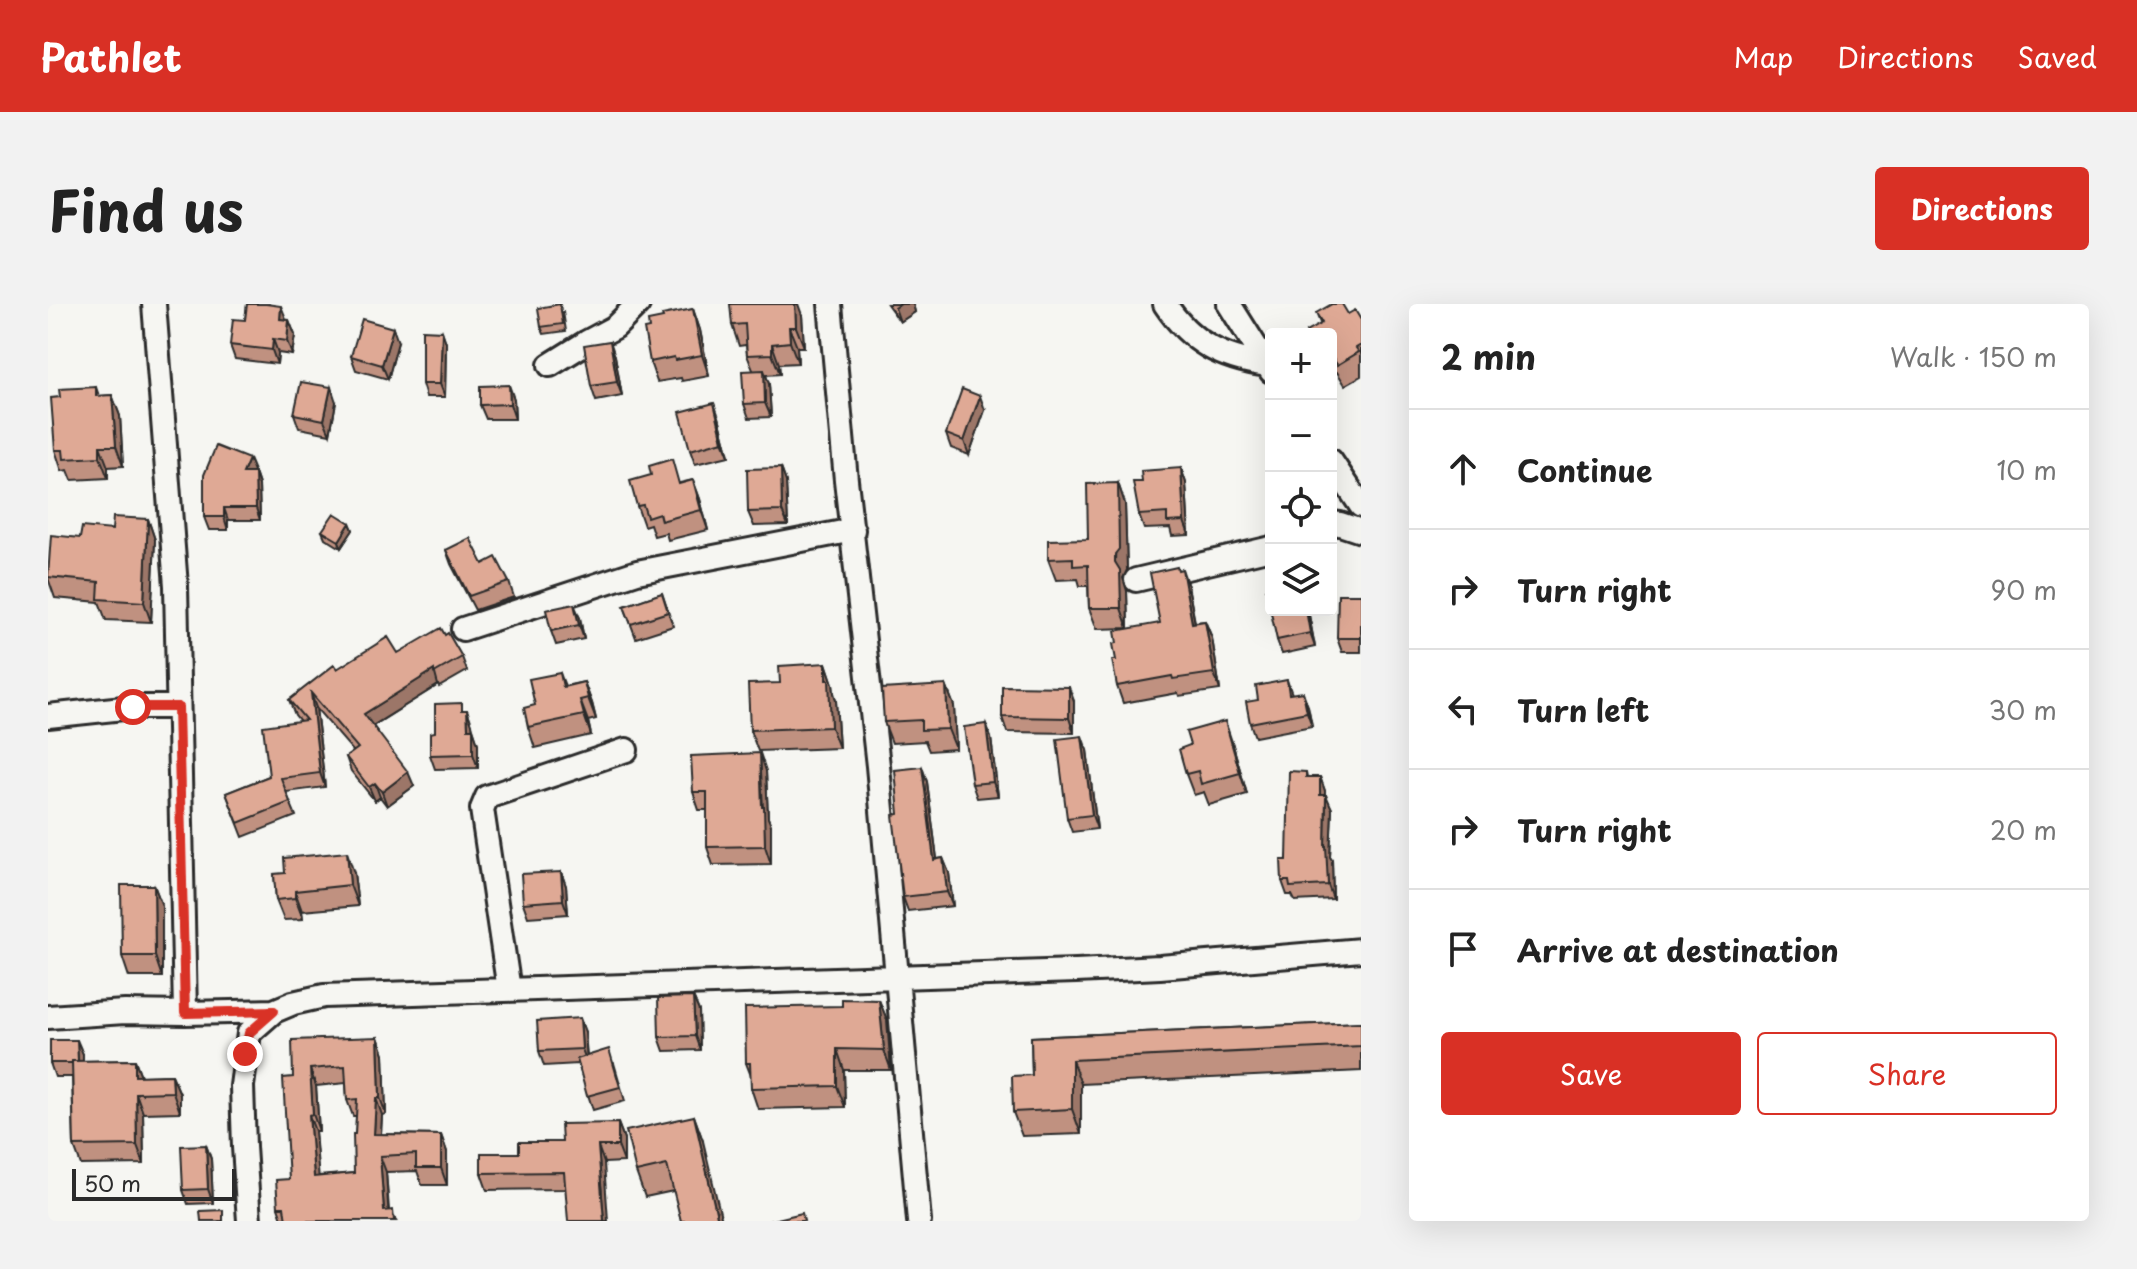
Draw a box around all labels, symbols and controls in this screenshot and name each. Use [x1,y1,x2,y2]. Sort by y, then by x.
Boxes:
text: Pathlet [40,28,182,85]
text: Map [1734,35,1793,78]
text: Directions [1837,35,1974,78]
text: Saved [2018,35,2097,78]
text: Find us [48,166,244,251]
button: Directions [1875,167,2089,250]
map controls [1265,328,1337,616]
button: + [1265,328,1337,400]
text: 2 min [1441,330,1536,382]
text: Walk · 150 m [1890,337,2057,376]
button: − [1265,400,1337,472]
icon: ahead [1441,447,1485,491]
text: Continue [1517,447,1652,492]
text: 10 m [1996,450,2057,489]
button: locate [1265,472,1337,544]
button: layers [1265,544,1337,616]
icon: right [1441,567,1485,611]
text: Turn right [1517,567,1672,612]
text: 90 m [1990,570,2057,609]
icon: left [1441,687,1485,731]
text: Turn left [1517,687,1649,732]
route start [115,689,151,725]
text: 30 m [1989,690,2057,729]
icon: right [1441,807,1485,851]
text: Turn right [1517,807,1672,852]
text: 20 m [1990,810,2057,849]
icon: arrive [1441,927,1485,971]
text: Arrive at destination [1517,927,1839,972]
button: Save [1441,1032,1741,1115]
button: Share [1757,1032,2057,1115]
route end [227,1036,263,1072]
scale bar [72,1165,236,1201]
text: 50 m [84,1166,141,1199]

